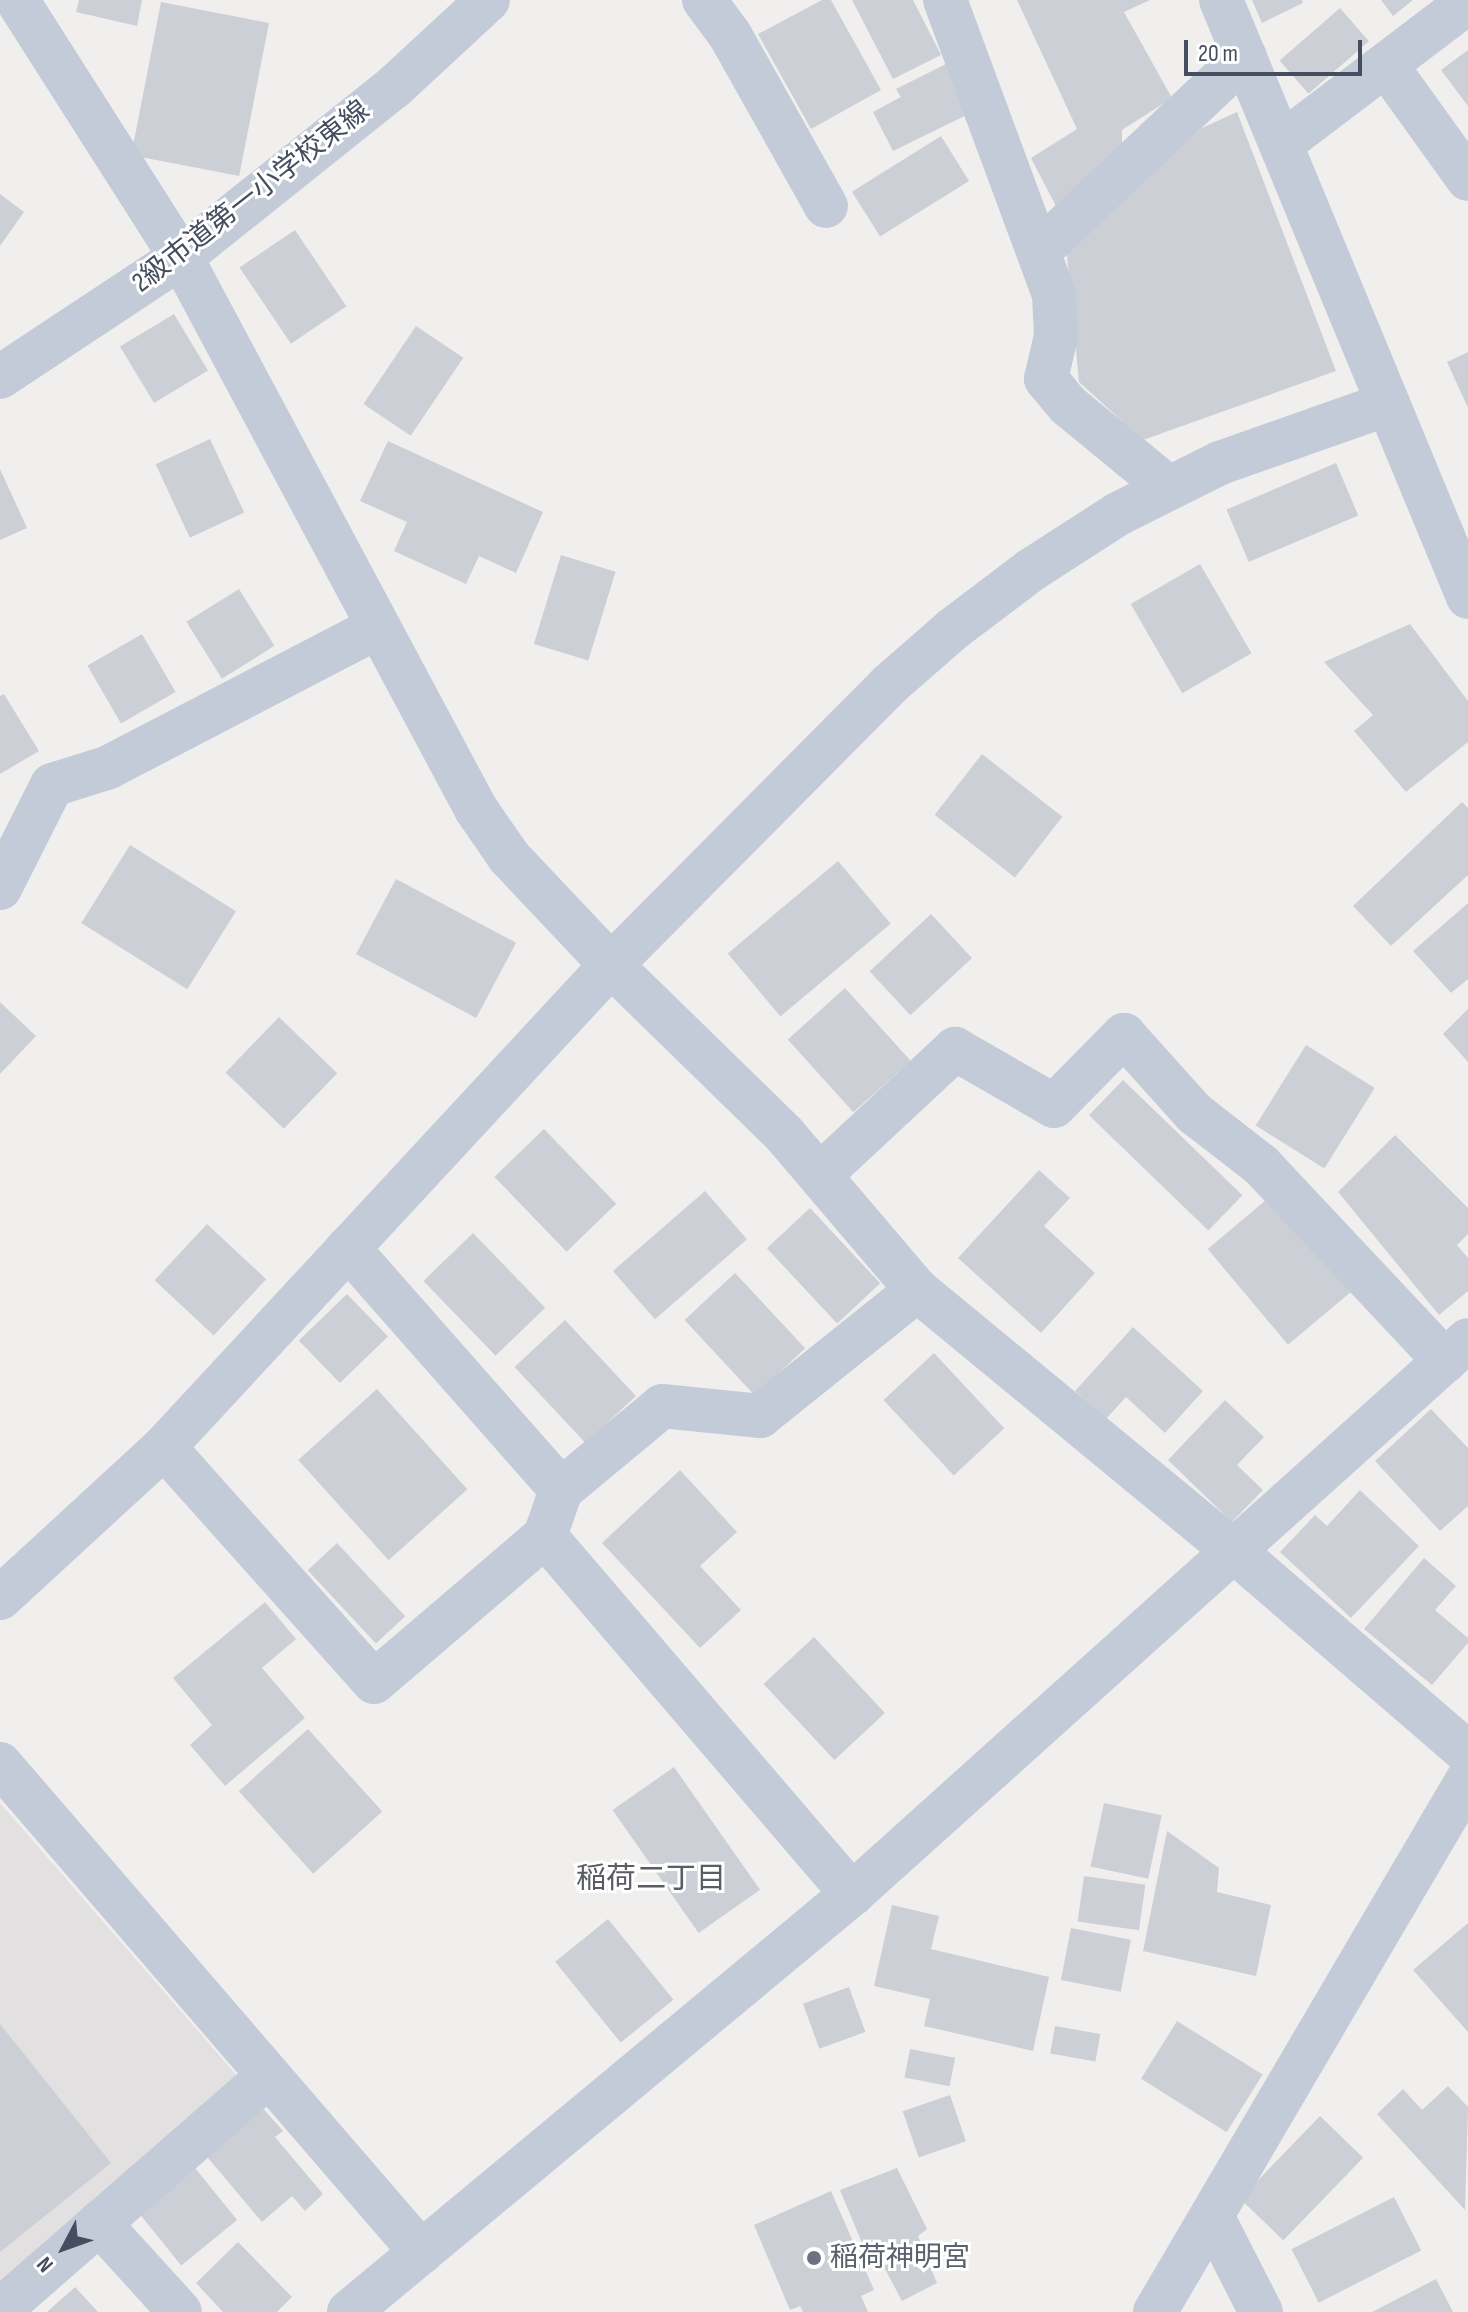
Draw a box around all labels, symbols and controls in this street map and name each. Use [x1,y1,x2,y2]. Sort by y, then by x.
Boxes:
scale bar [1188,24,1366,74]
text: 20 m [1198,39,1238,68]
street label: 2級市道第一小学校東線 [126,94,376,300]
district label: 稲荷二丁目 [576,1861,726,1897]
north arrow [24,2208,104,2288]
place label: 稲荷神明宮 [830,2241,970,2275]
marker: 稲荷神明宮 [805,2249,823,2267]
text: N [31,2251,60,2277]

